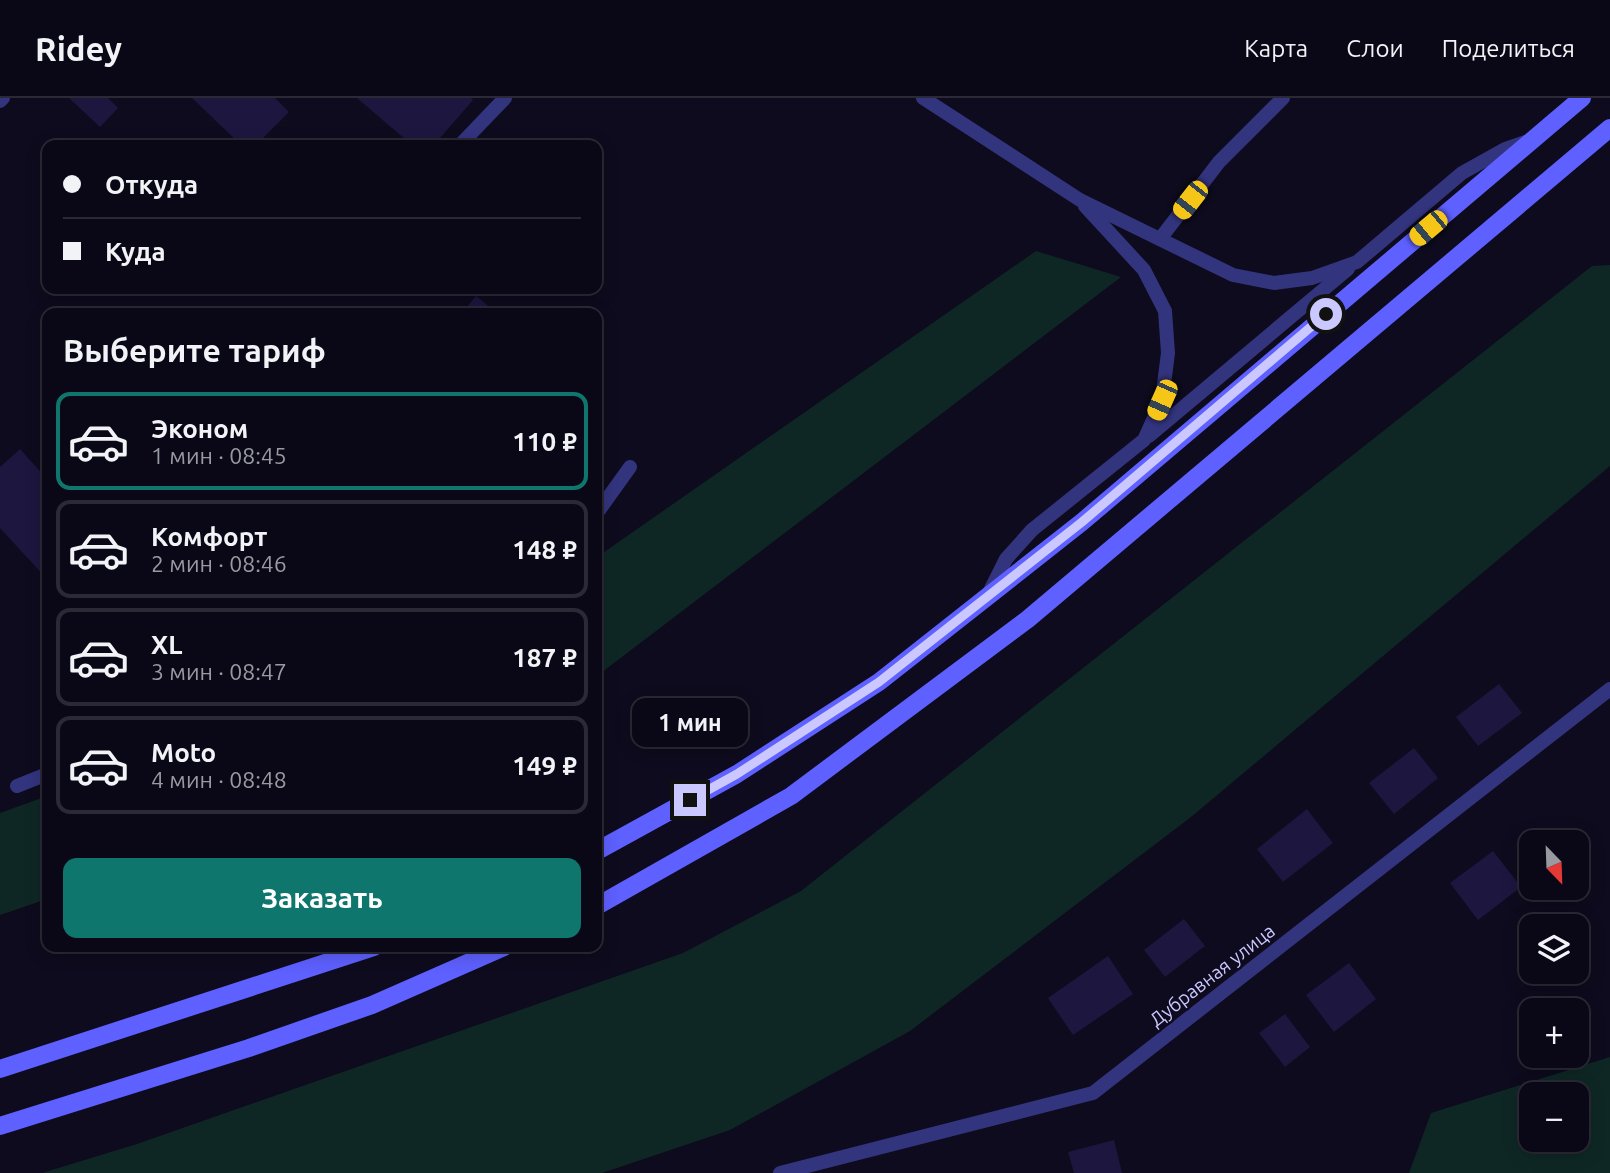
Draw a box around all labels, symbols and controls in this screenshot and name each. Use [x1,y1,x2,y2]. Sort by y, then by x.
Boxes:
text: Ridey [35,30,122,67]
text: Карта [1244,35,1308,62]
text: Слои [1346,35,1404,62]
text: Поделиться [1442,35,1575,62]
text: Откуда [105,170,198,199]
car [1169,177,1212,223]
car [1406,206,1451,250]
text: Куда [105,237,166,266]
route start [1310,298,1342,330]
text: Выберите тариф [63,332,326,368]
car [1144,377,1181,423]
icon: car [67,410,130,473]
text: Эконом [151,414,248,443]
text: 110 ₽ [512,427,577,456]
text: 1 мин · 08:45 [151,443,287,468]
icon: car [67,518,130,581]
text: Комфорт [151,522,267,551]
text: 148 ₽ [512,535,577,564]
text: 2 мин · 08:46 [151,551,287,576]
icon: car [67,626,130,689]
text: XL [151,630,182,659]
text: 187 ₽ [512,643,577,672]
text: 3 мин · 08:47 [151,659,287,684]
callout: 1 мин [632,698,748,748]
text: 1 мин [658,710,722,735]
icon: car [67,734,130,797]
text: Moto [151,738,216,767]
text: 149 ₽ [512,751,577,780]
text: 4 мин · 08:48 [151,767,287,792]
route end [674,784,706,816]
north arrow [1519,830,1589,900]
map controls [1519,830,1589,1152]
button: Заказать [63,858,581,938]
button: layers [1519,914,1589,984]
street label: Дубравная улица [1145,919,1279,1031]
button: + [1519,998,1589,1068]
button: − [1519,1082,1589,1152]

